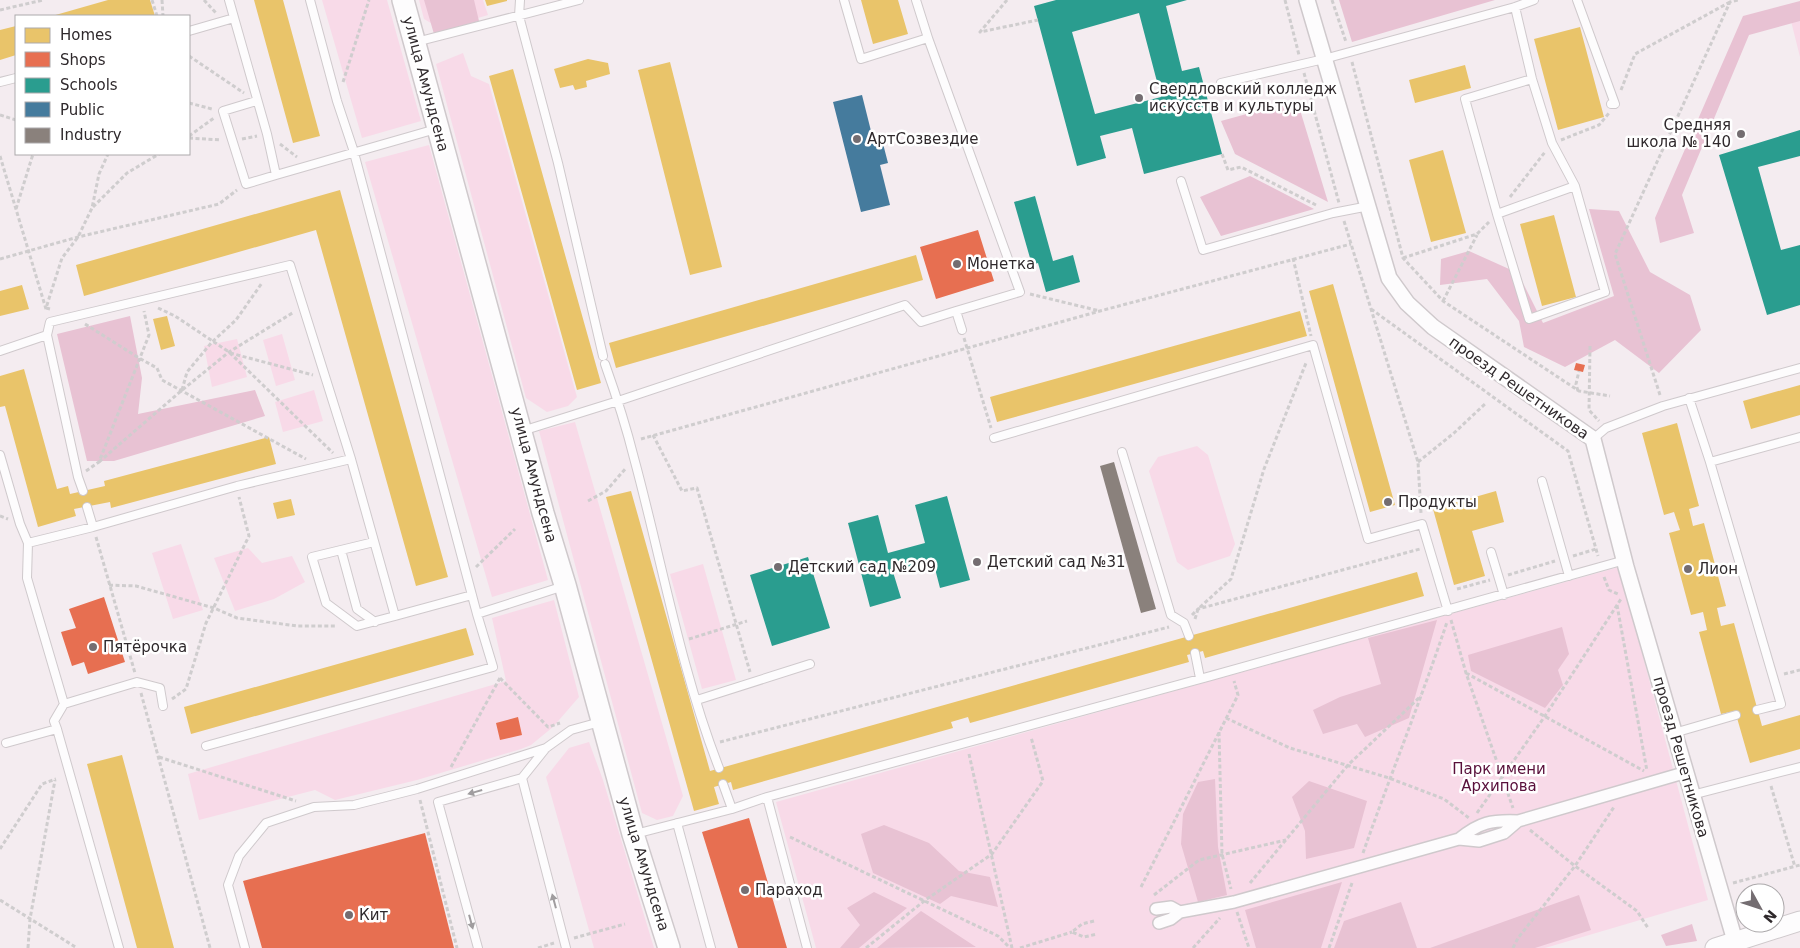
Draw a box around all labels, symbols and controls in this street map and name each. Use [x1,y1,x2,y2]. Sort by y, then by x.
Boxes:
street label: улица Амундсена [399,14,453,154]
legend [15,15,190,155]
text: Homes [60,26,112,44]
text: Shops [60,51,106,69]
text: Schools [60,76,118,94]
place label: Свердловский колледж искусств и культуры [1149,80,1337,115]
marker: Свердловский колледж искусств и культуры [1133,92,1145,104]
text: Public [60,101,104,119]
place label: Средняя школа № 140 [1626,116,1731,151]
text: Industry [60,126,122,144]
marker: Средняя школа № 140 [1735,128,1747,140]
place label: АртСозвездие [867,130,979,148]
marker: АртСозвездие [851,133,863,145]
place label: Монетка [967,255,1035,273]
marker: Монетка [951,258,963,270]
street label: проезд Решетникова [1446,333,1592,443]
street label: улица Амундсена [507,405,561,545]
place label: Продукты [1398,493,1477,511]
marker: Продукты [1382,496,1394,508]
place label: Детский сад №31 [987,553,1126,571]
marker: Детский сад №31 [971,556,983,568]
place label: Детский сад №209 [788,558,936,576]
place label: Лион [1698,560,1738,578]
marker: Детский сад №209 [772,561,784,573]
marker: Лион [1682,563,1694,575]
place label: Пятёрочка [103,638,187,656]
marker: Пятёрочка [87,641,99,653]
street label: проезд Решетникова [1649,674,1713,840]
park label: Парк имени Архипова [1452,760,1546,795]
one-way arrow [467,788,482,796]
street label: улица Амундсена [615,795,673,933]
place label: Параход [755,881,823,899]
north arrow [1735,883,1785,933]
marker: Параход [739,884,751,896]
one-way arrow [550,893,558,908]
place label: Кит [359,906,388,924]
text: N [1760,907,1780,926]
marker: Кит [343,909,355,921]
one-way arrow [467,915,475,930]

